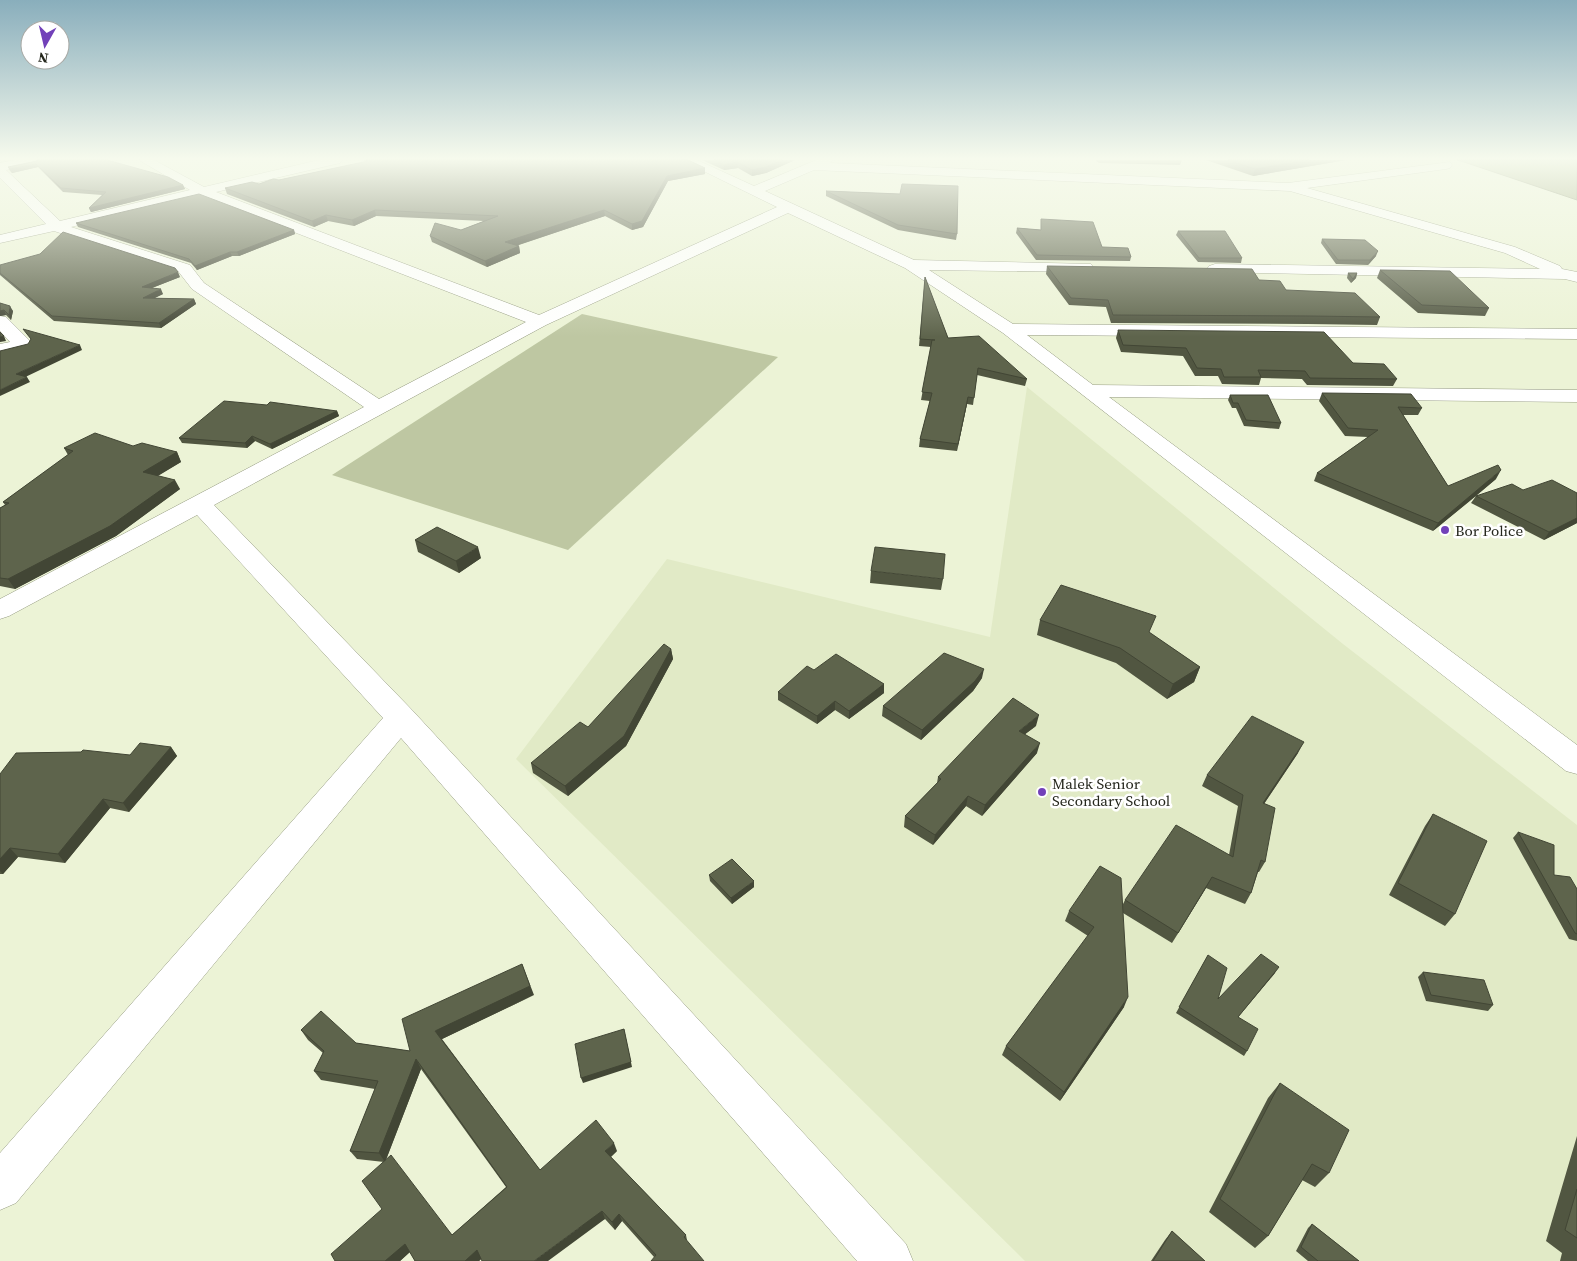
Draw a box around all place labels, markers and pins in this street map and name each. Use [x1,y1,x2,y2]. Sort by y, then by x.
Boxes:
place label: Bor Police [1455,520,1523,541]
marker: Bor Police [1439,524,1451,536]
place label: Malek Senior Secondary School [1052,773,1171,811]
marker: Malek Senior Secondary School [1036,786,1048,798]

